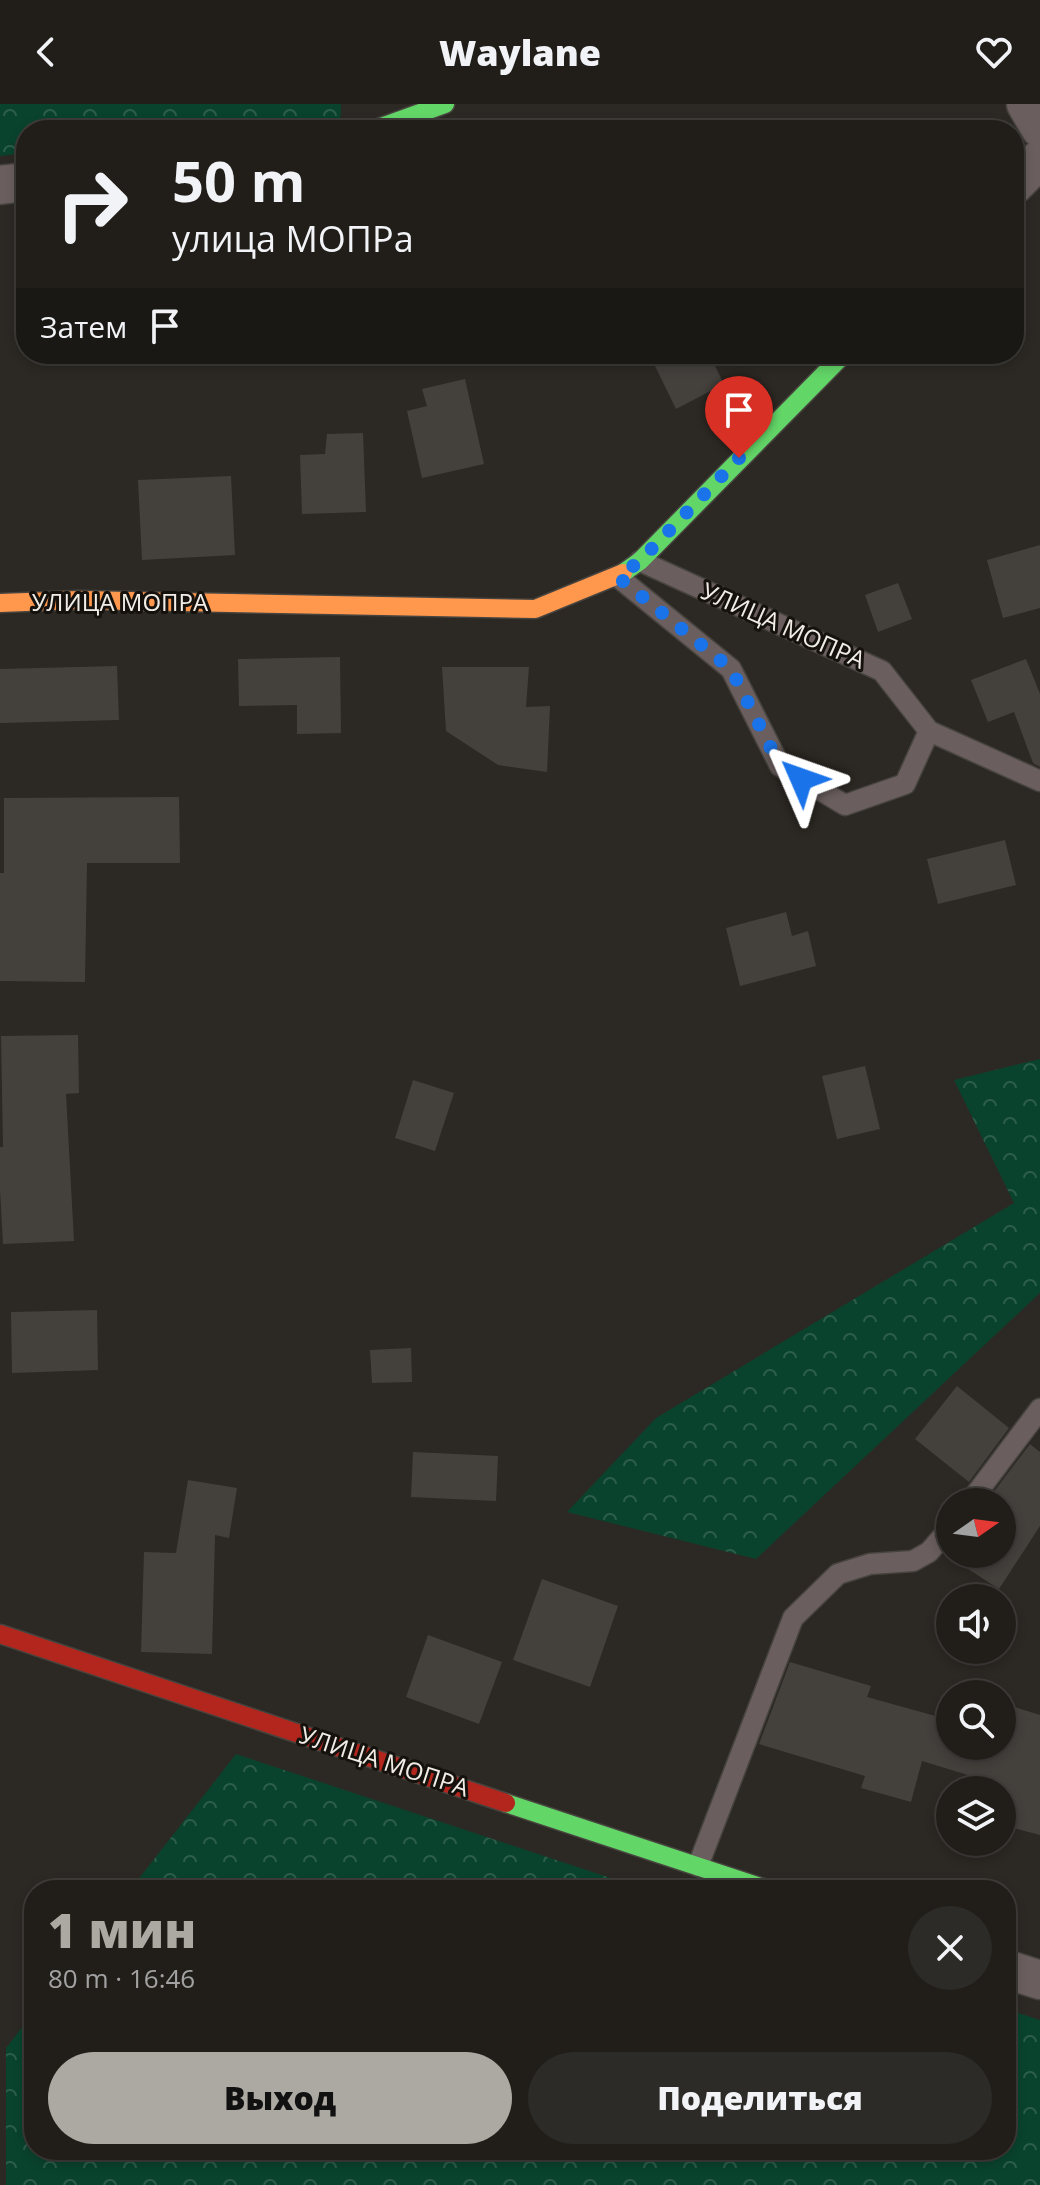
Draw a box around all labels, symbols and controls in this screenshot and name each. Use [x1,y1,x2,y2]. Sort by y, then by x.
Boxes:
text: Waylane [439,28,601,77]
icon: back [24,30,68,74]
icon: heart [972,30,1016,74]
text: 50 m [172,142,306,218]
icon: right [40,152,144,256]
text: улица МОПРа [172,214,414,263]
icon: arrive [143,304,187,348]
text: Затем [40,306,127,347]
pin [705,376,773,458]
icon: arrive [717,388,761,432]
street label: УЛИЦА МОПРА [696,574,872,676]
street label: УЛИЦА МОПРА [32,585,209,618]
position arrow [759,737,843,821]
north arrow [936,1488,1016,1568]
map controls [936,1488,1016,1856]
button: sound [936,1584,1016,1664]
button: search [936,1680,1016,1760]
street label: УЛИЦА МОПРА [295,1718,474,1804]
button: layers [936,1776,1016,1856]
text: 1 мин [48,1897,196,1962]
button: close [908,1906,992,1990]
text: 80 m · 16:46 [48,1960,195,1996]
button: Выход [48,2052,512,2144]
button: Поделиться [528,2052,992,2144]

